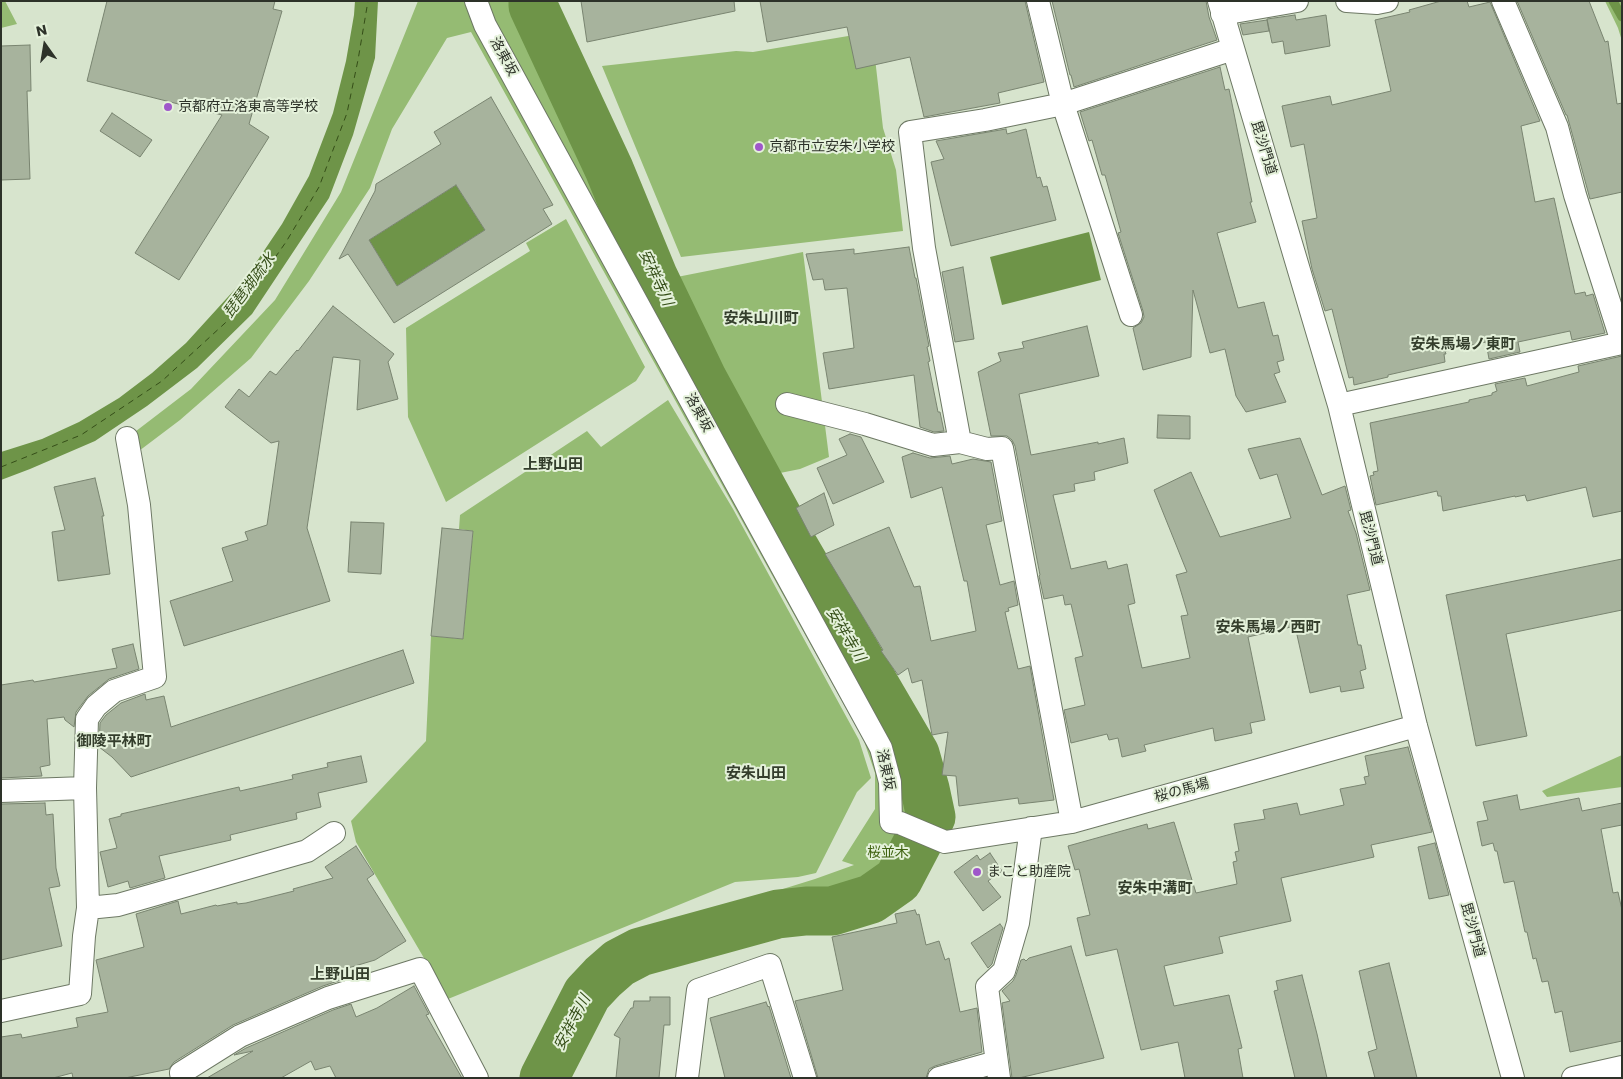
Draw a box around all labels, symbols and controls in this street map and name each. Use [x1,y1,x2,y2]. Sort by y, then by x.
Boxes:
text: N [34,19,49,41]
north arrow [20,20,70,70]
street label: 洛東坂 [485,35,521,79]
place label: 京都府立洛東高等学校 [178,99,318,115]
marker: 京都府立洛東高等学校 [162,101,174,113]
street label: 毘沙門道 [1247,119,1279,177]
place label: 京都市立安朱小学校 [769,139,895,155]
marker: 京都市立安朱小学校 [753,141,765,153]
water label: 安祥寺川 [634,247,676,309]
water label: 琵琶湖疏水 [220,251,280,321]
district label: 安朱山川町 [724,310,798,328]
district label: 安朱馬場ノ東町 [1411,336,1515,354]
street label: 洛東坂 [680,391,716,435]
district label: 上野山田 [523,456,583,474]
street label: 毘沙門道 [1355,509,1385,567]
water label: 安祥寺川 [822,605,868,665]
district label: 安朱馬場ノ西町 [1216,619,1320,637]
district label: 御陵平林町 [77,733,151,751]
street label: 洛東坂 [872,748,898,792]
district label: 安朱山田 [726,765,786,783]
street label: 桜の馬場 [1153,776,1211,806]
park label: 桜並木 [867,845,909,861]
place label: まこと助産院 [987,864,1071,880]
marker: まこと助産院 [971,866,983,878]
district label: 安朱中溝町 [1118,880,1192,898]
street label: 毘沙門道 [1457,901,1487,959]
district label: 上野山田 [310,966,370,984]
water label: 安祥寺川 [551,992,595,1054]

